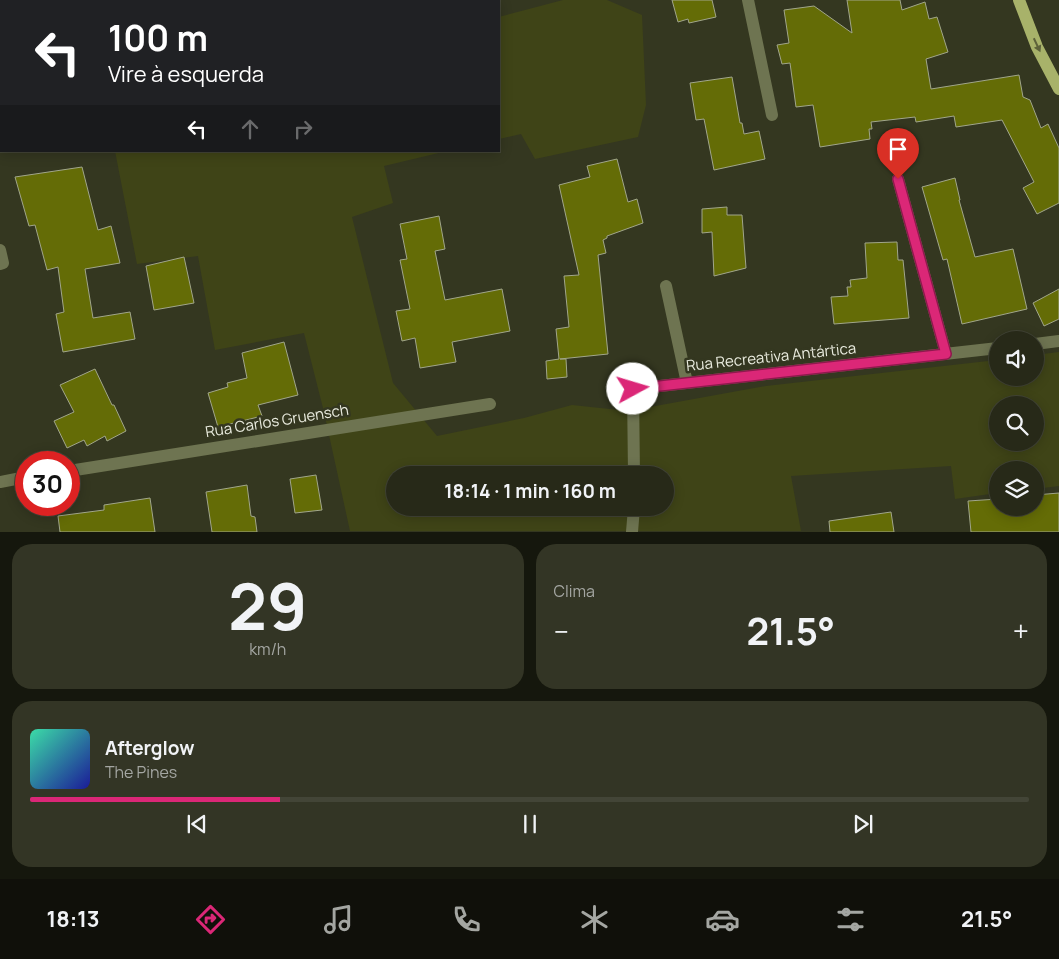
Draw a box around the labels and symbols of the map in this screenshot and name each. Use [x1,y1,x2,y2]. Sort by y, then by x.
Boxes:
one-way arrow [1033,38,1041,52]
pin [877,128,919,179]
street label: Rua Recreativa Antártica [685,337,857,376]
position arrow [606,362,658,414]
street label: Rua Carlos Gruensch [204,399,350,442]
speed limit sign: 30 [15,451,80,516]

